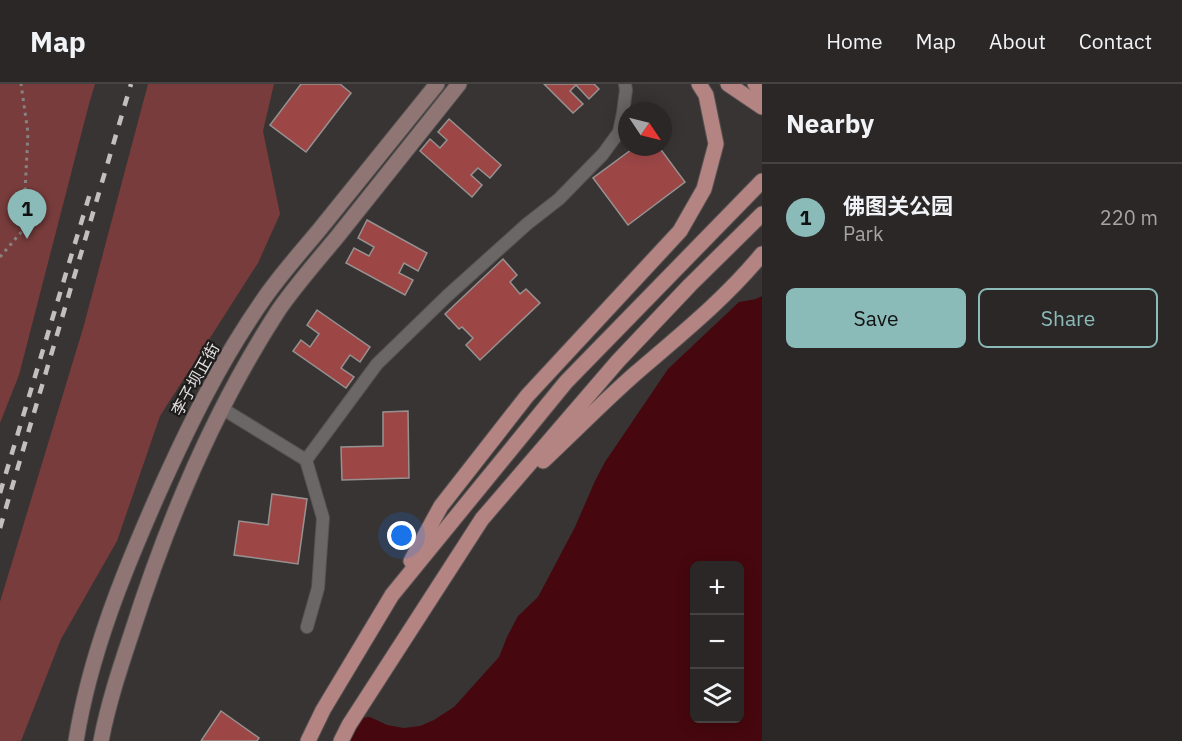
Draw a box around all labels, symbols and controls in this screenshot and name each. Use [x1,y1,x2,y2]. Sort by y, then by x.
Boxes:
text: Map [30,23,86,60]
text: Home [826,27,883,55]
text: Map [916,27,956,55]
text: About [989,27,1046,55]
text: Contact [1079,27,1152,55]
north arrow [618,102,672,156]
text: Nearby [786,106,874,140]
pin: 1 [8,190,46,239]
text: 佛图关公园 [843,191,953,220]
text: 1 [800,204,812,231]
text: 220 m [1100,204,1158,231]
text: Park [843,220,883,247]
button: Save [786,288,966,348]
button: Share [978,288,1158,348]
street label: 李子坝正街 [167,339,223,419]
your location [387,521,416,550]
map controls [690,561,744,723]
button: + [690,561,744,615]
button: − [690,615,744,669]
button: layers [690,669,744,723]

